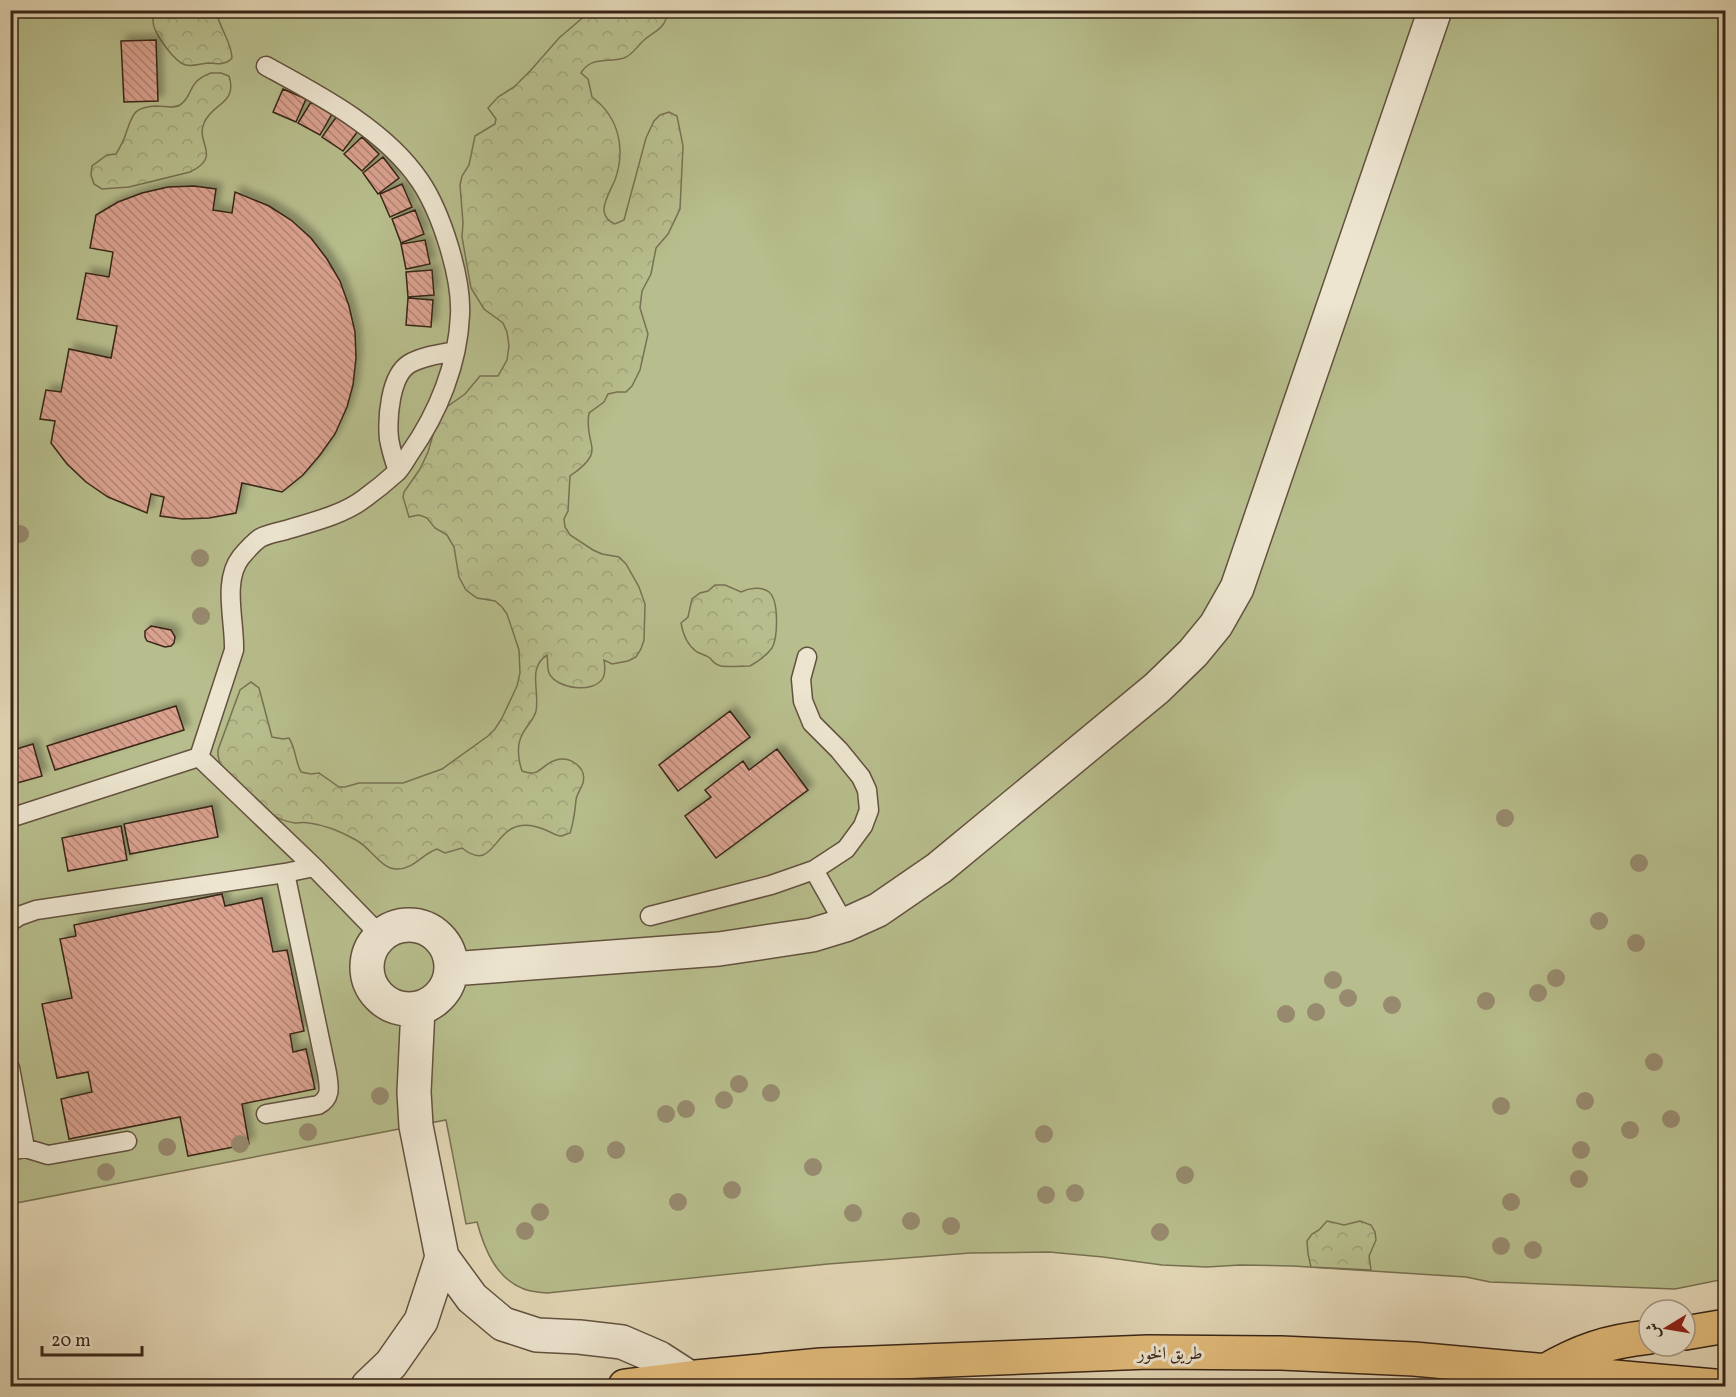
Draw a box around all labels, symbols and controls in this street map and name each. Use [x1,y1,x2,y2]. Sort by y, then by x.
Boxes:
north arrow [1637,1298,1697,1358]
scale bar [42,1319,142,1357]
text: ش [1642,1321,1667,1340]
text: 20 m [51,1329,91,1354]
street label: طريق الخور [1135,1342,1203,1367]

